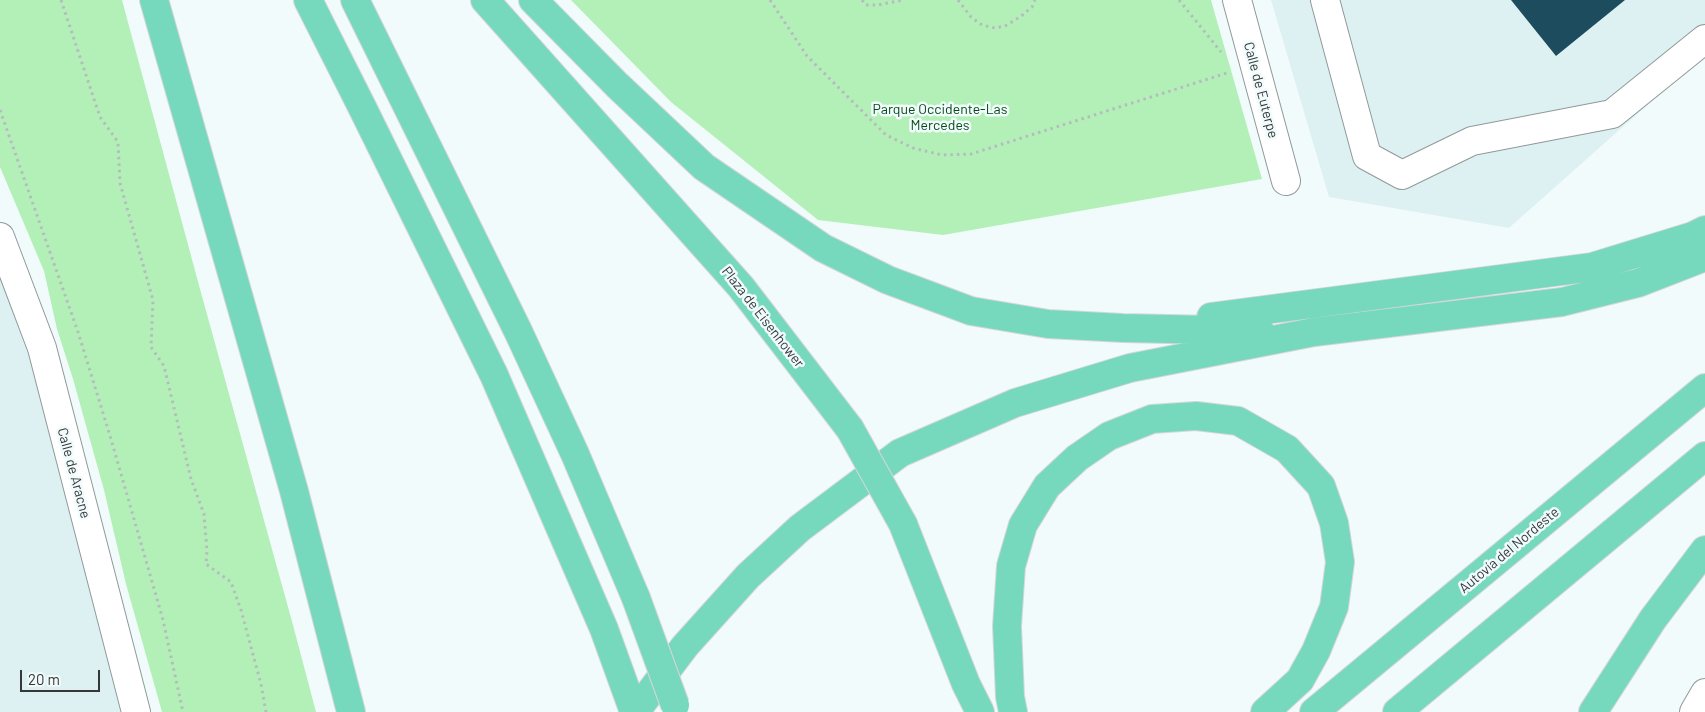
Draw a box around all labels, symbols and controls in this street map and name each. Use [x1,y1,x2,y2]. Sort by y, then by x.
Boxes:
street label: Calle de Euterpe [1240,40,1282,140]
park label: Parque Occidente-Las Mercedes [873,101,1007,134]
street label: Plaza de Eisenhower [718,263,808,371]
street label: Calle de Aracne [54,426,94,520]
street label: Autovía del Nordeste [1456,503,1562,597]
scale bar [22,660,102,692]
text: 20 m [28,670,60,688]

